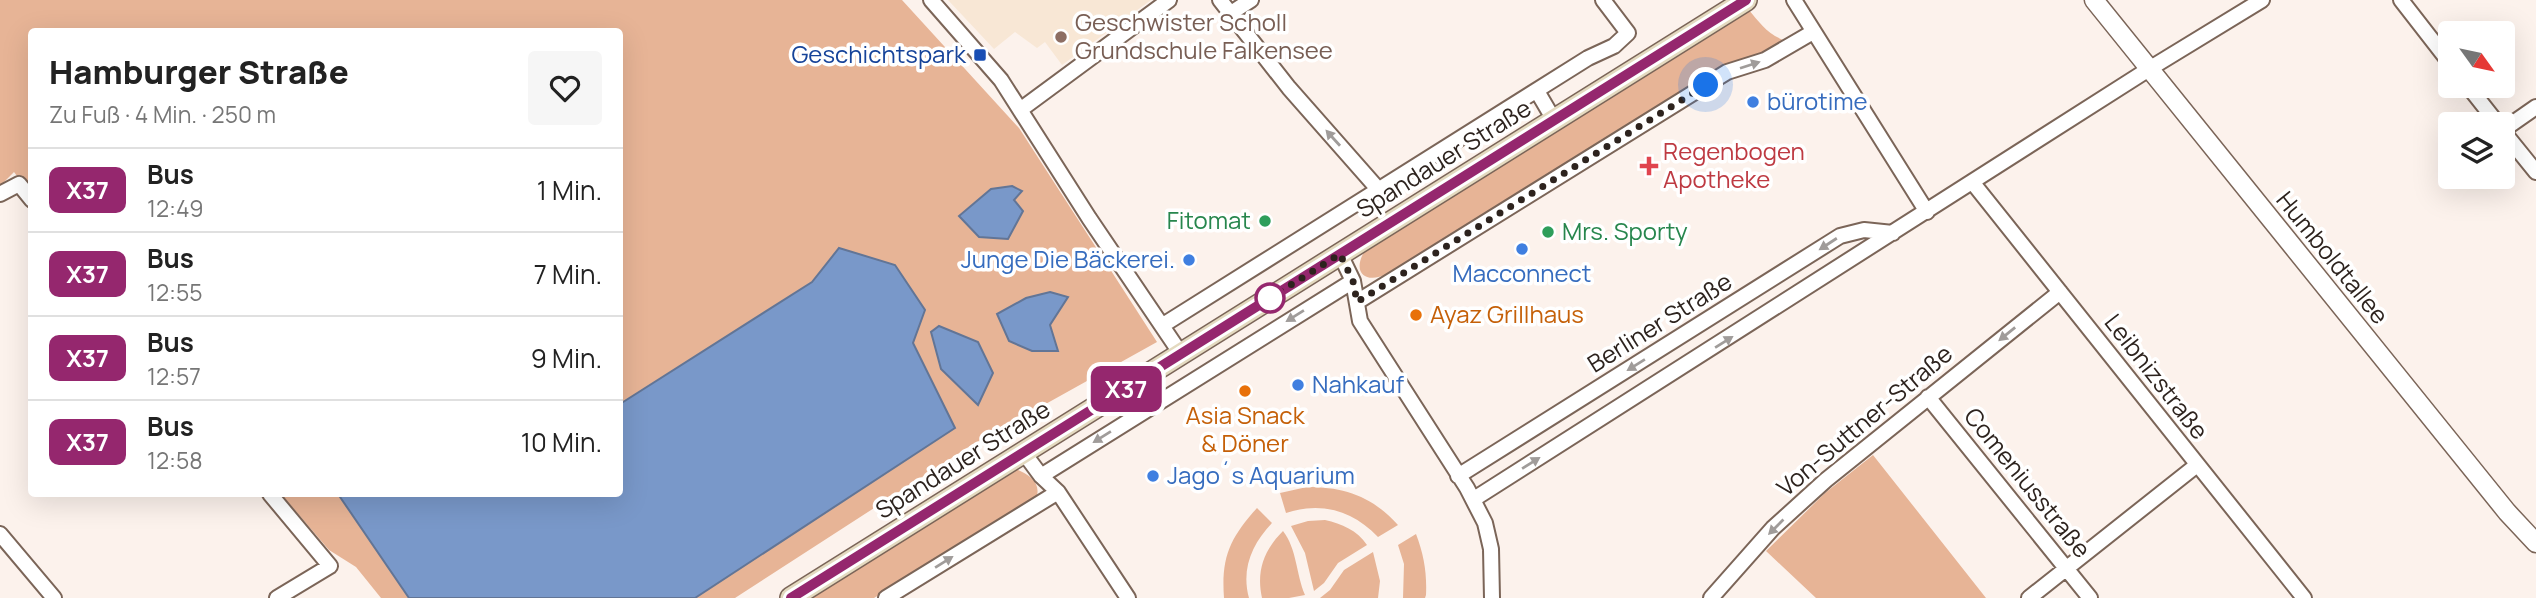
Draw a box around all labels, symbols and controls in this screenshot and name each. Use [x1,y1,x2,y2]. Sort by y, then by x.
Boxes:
place label: Geschwister Scholl Grundschule Falkensee [1075,5,1333,66]
north arrow [2438,21,2515,98]
map controls [2438,21,2515,189]
marker: Geschwister Scholl Grundschule Falkensee [1053,29,1069,45]
place label: Geschichtspark [791,37,967,70]
marker: Geschichtspark [972,47,988,63]
text: Hamburger Straße [49,49,349,94]
button: heart [528,51,602,125]
one-way arrow [1740,59,1761,70]
your location [1688,67,1723,102]
place label: bürotime [1767,84,1868,117]
street label: Spandauer Straße [1350,91,1537,225]
marker: bürotime [1745,94,1761,110]
text: Zu Fuß · 4 Min. · 250 m [49,98,276,130]
button: layers [2438,112,2515,189]
one-way arrow [1326,130,1342,147]
place label: Regenbogen Apotheke [1663,134,1805,195]
text: Bus [147,156,194,192]
marker: Regenbogen Apotheke [1641,158,1657,174]
text: 1 Min. [537,172,602,208]
text: X37 [66,173,109,206]
street label: Humboldtallee [2270,184,2397,330]
text: 12:49 [147,192,204,224]
place label: Fitomat [1167,203,1251,236]
marker: Fitomat [1257,213,1273,229]
place label: Mrs. Sporty [1562,214,1688,247]
marker: Mrs. Sporty [1540,224,1556,240]
one-way arrow [1818,237,1837,250]
text: Bus [147,240,194,276]
marker: Macconnect [1514,241,1530,257]
place label: Junge Die Bäckerei. [961,242,1175,275]
marker: Junge Die Bäckerei. [1181,252,1197,268]
text: 7 Min. [534,256,602,292]
place label: Macconnect [1453,256,1591,289]
text: X37 [66,257,109,290]
street label: Berliner Straße [1581,264,1738,379]
text: 12:55 [147,276,203,308]
unlabelled marker [1255,283,1285,313]
place label: Ayaz Grillhaus [1430,297,1584,330]
marker: Ayaz Grillhaus [1408,307,1424,323]
street label: Leibnizstraße [2098,307,2217,446]
one-way arrow [1286,310,1305,323]
text: Bus [147,324,194,360]
one-way arrow [1998,327,2016,342]
one-way arrow [1714,335,1734,348]
street label: Von-Suttner-Straße [1769,337,1959,503]
text: 9 Min. [531,340,602,376]
text: X37 [66,341,109,374]
one-way arrow [1626,359,1645,372]
text: 12:57 [147,360,201,392]
line badge: X37 [1086,366,1166,412]
place label: Nahkauf [1312,367,1405,400]
text: X37 [1105,372,1147,405]
marker: Nahkauf [1290,377,1306,393]
marker: Asia Snack & Döner [1237,383,1253,399]
street label: Spandauer Straße [869,392,1056,526]
place label: Asia Snack & Döner [1185,398,1306,459]
street label: Comeniusstraße [1957,400,2099,564]
text: Bus [147,408,194,444]
text: 10 Min. [521,424,602,460]
text: X37 [66,425,109,458]
one-way arrow [1093,430,1112,443]
text: 12:58 [147,444,203,476]
one-way arrow [1522,456,1541,469]
place label: Jago´s Aquarium [1167,458,1355,491]
marker: Jago´s Aquarium [1145,468,1161,484]
one-way arrow [1767,518,1784,535]
one-way arrow [935,556,954,569]

